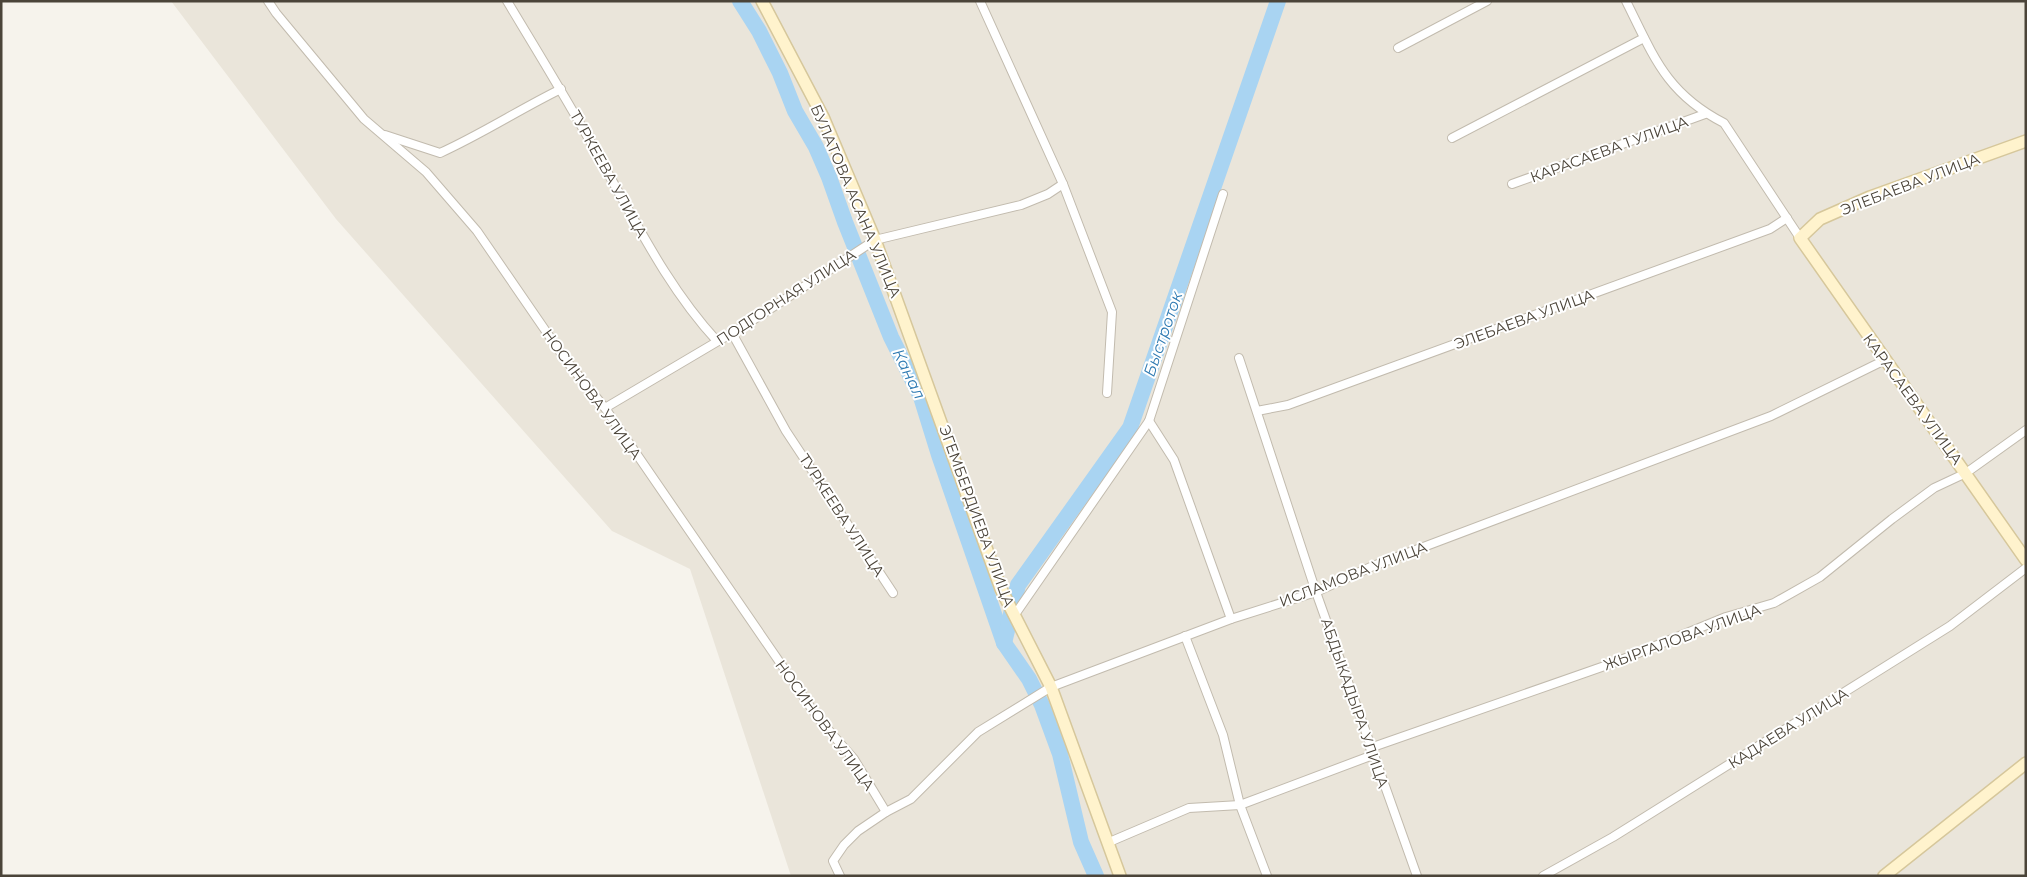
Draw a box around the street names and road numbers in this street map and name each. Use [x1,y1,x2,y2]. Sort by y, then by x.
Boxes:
street label: БУЛАТОВА АСАНА УЛИЦА [807,101,905,301]
street label: ТУРКЕЕВА УЛИЦА [566,107,652,241]
street label: КАРАСАЕВА 1 УЛИЦА [1527,112,1691,186]
street label: ЭЛЕБАЕВА УЛИЦА [1838,149,1982,219]
street label: ПОДГОРНАЯ УЛИЦА [713,245,859,349]
street label: ЭЛЕБАЕВА УЛИЦА [1451,285,1597,353]
street label: НОСИНОВА УЛИЦА [538,325,646,463]
street label: КАРАСАЕВА УЛИЦА [1859,330,1967,468]
street label: ЭГЕМБЕРДИЕВА УЛИЦА [935,422,1019,610]
street label: ТУРКЕЕВА УЛИЦА [795,450,889,580]
street label: ИСЛАМОВА УЛИЦА [1276,537,1430,611]
street label: ЖЫРГАЛОВА УЛИЦА [1601,600,1763,674]
street label: АБДЫКАДЫРА УЛИЦА [1317,615,1393,791]
street label: НОСИНОВА УЛИЦА [771,656,879,794]
street label: КАДАЕВА УЛИЦА [1724,683,1852,773]

